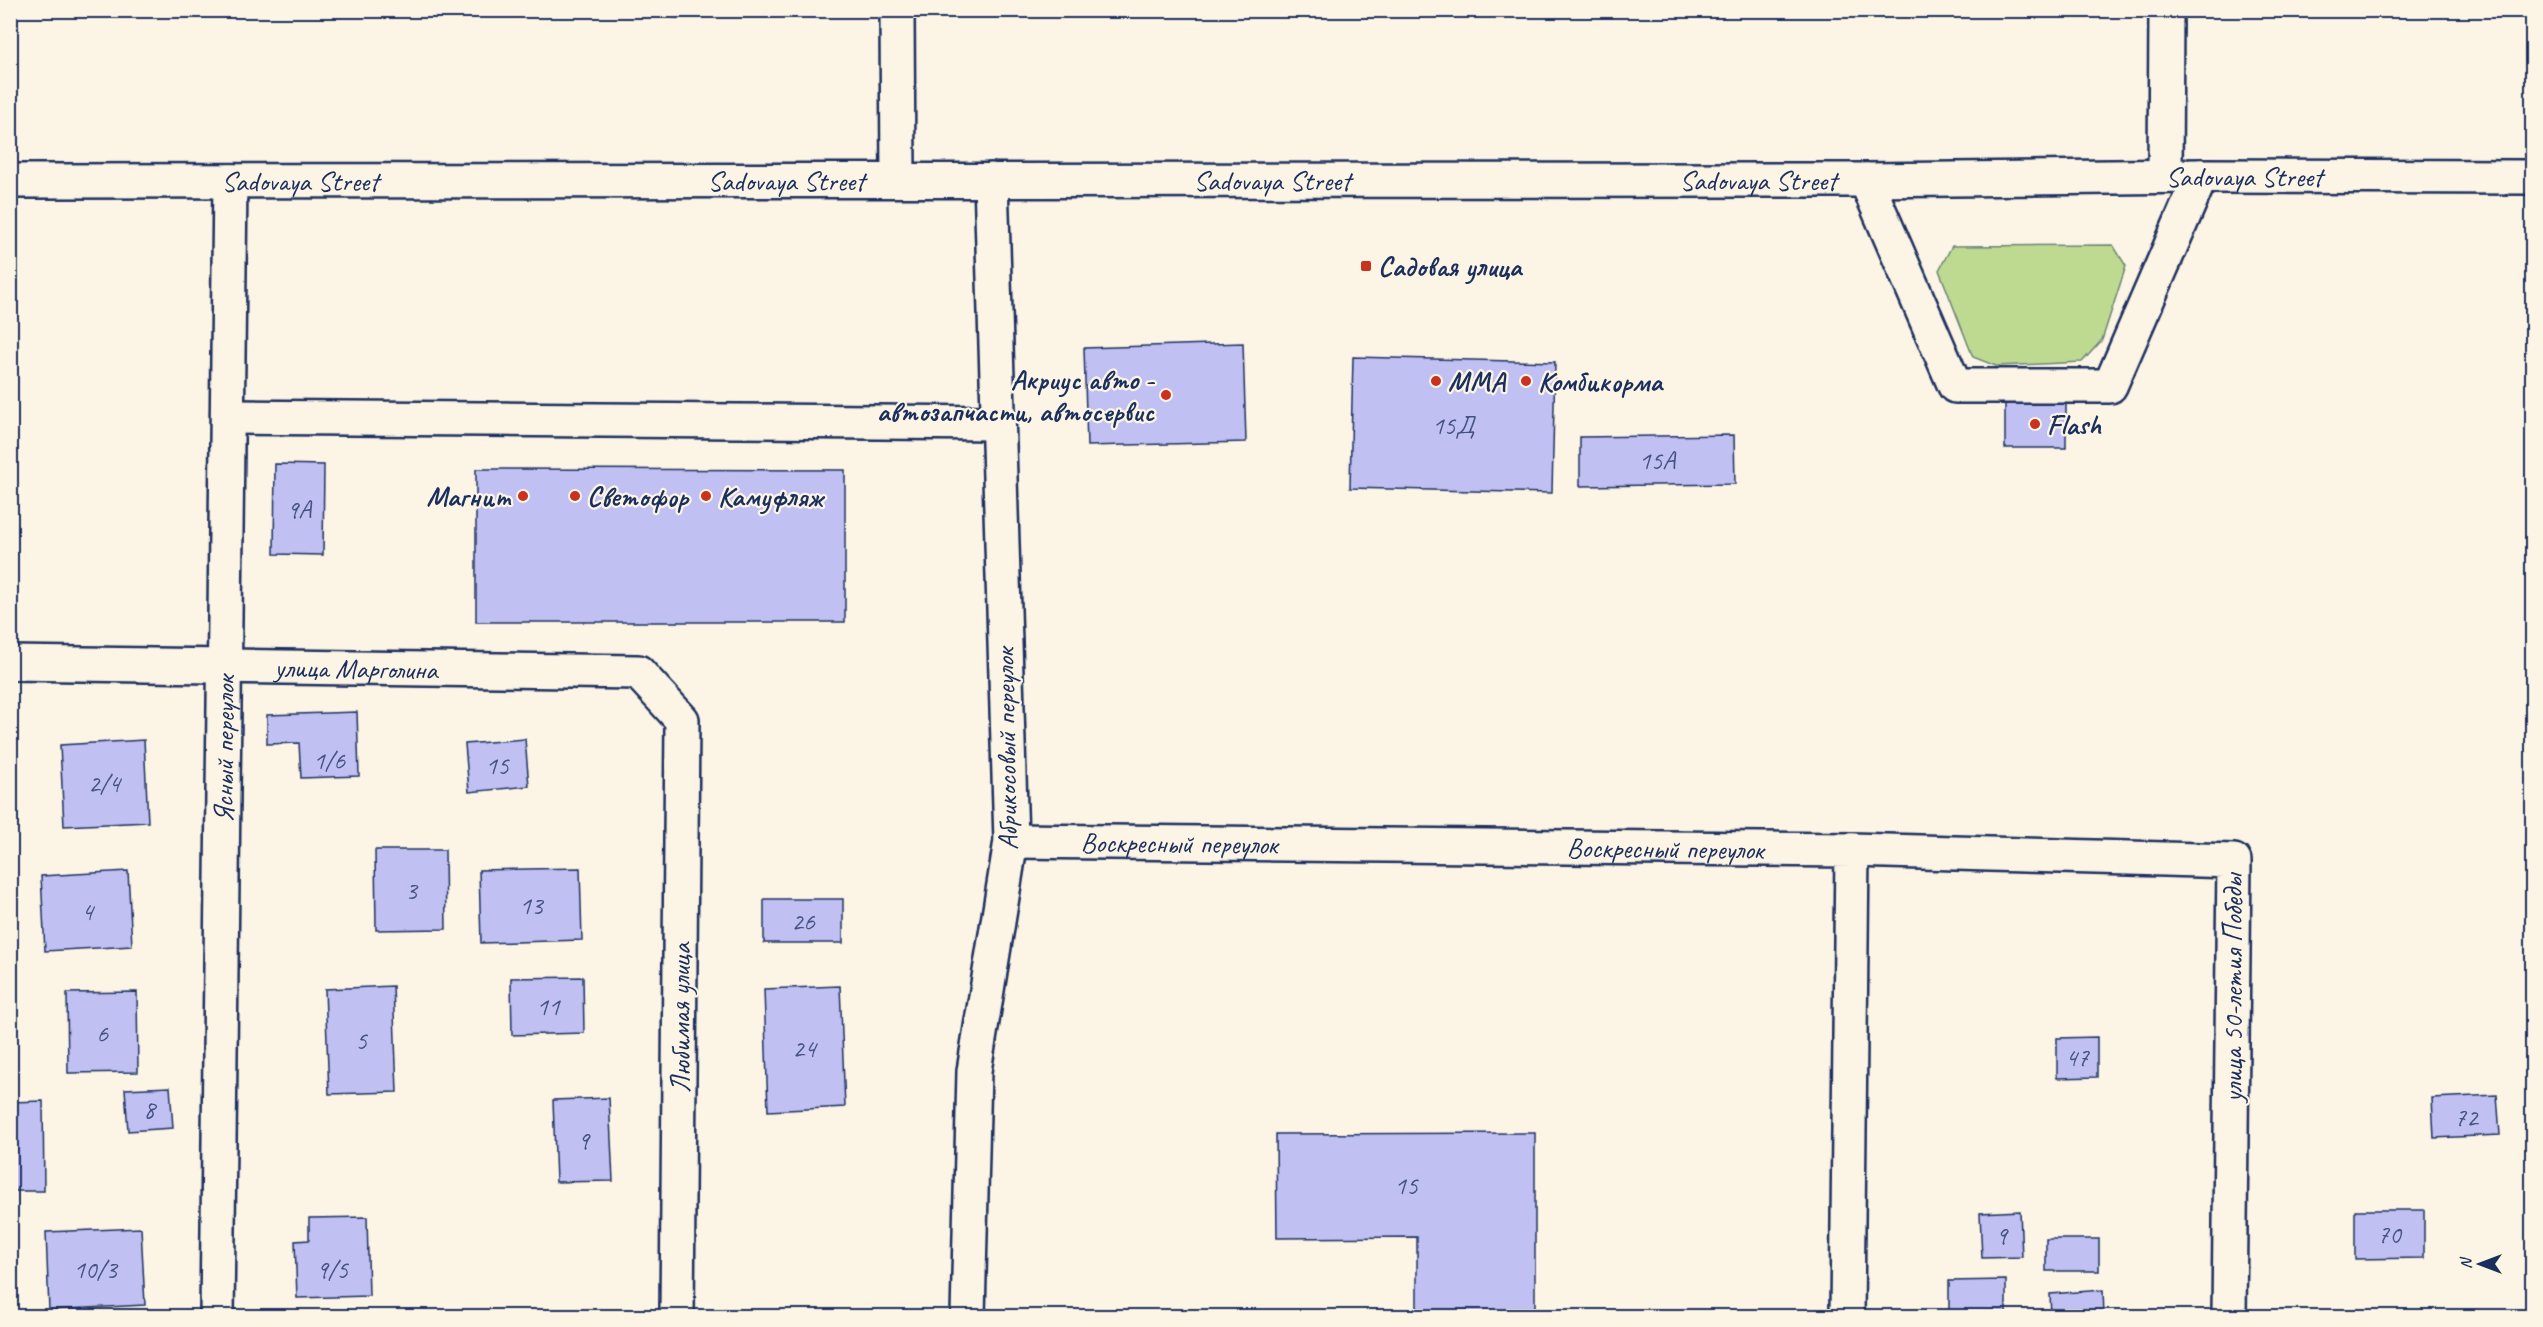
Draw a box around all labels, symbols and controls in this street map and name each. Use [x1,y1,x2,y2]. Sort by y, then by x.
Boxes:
street label: Sadovaya Street [2165,158,2326,194]
street label: Sadovaya Street [222,163,382,198]
street label: Sadovaya Street [708,163,868,198]
street label: Sadovaya Street [1194,163,1354,198]
street label: Sadovaya Street [1680,163,1840,198]
place label: Садовая улица [1378,249,1524,285]
marker: Садовая улица [1359,259,1373,273]
place label: Акриус авто - автозапчасти, автосервис [877,362,1156,429]
place label: ММА [1448,364,1507,399]
place label: Комбикорма [1538,364,1665,399]
marker: ММА [1429,374,1443,388]
marker: Комбикорма [1519,374,1533,388]
marker: Акриус авто - автозапчасти, автосервис [1159,388,1173,402]
place label: Flash [2047,407,2102,442]
house number: 15Д [1432,409,1476,442]
marker: Flash [2028,417,2042,431]
house number: 15А [1639,444,1677,477]
place label: Магнит [426,479,512,514]
place label: Светофор [587,479,690,514]
place label: Камуфляж [718,479,825,515]
marker: Магнит [516,489,530,503]
marker: Светофор [568,489,582,503]
marker: Камуфляж [699,489,713,503]
house number: 9А [287,493,313,526]
street label: Абрикосовый переулок [987,645,1025,851]
street label: улица Марголина [272,649,439,687]
street label: Ясный переулок [205,672,242,823]
house number: 1/6 [313,744,346,777]
house number: 15 [485,749,510,782]
house number: 2/4 [88,767,122,800]
street label: Воскресный переулок [1080,824,1280,861]
street label: Воскресный переулок [1566,829,1766,867]
street label: улица 50-летия Победы [2215,872,2250,1104]
house number: 3 [405,874,419,907]
house number: 13 [519,889,545,922]
house number: 4 [81,895,95,928]
house number: 26 [791,905,816,938]
street label: Любимая улица [663,941,698,1093]
house number: 11 [536,990,561,1023]
house number: 6 [96,1017,109,1050]
house number: 5 [355,1024,368,1057]
house number: 24 [792,1032,818,1065]
house number: 47 [2065,1041,2090,1074]
house number: 8 [143,1093,157,1126]
house number: 72 [2454,1101,2480,1134]
house number: 9 [577,1124,591,1157]
house number: 15 [1394,1169,1419,1202]
house number: 70 [2377,1218,2403,1251]
house number: 9 [1995,1219,2009,1252]
north arrow [2450,1234,2510,1294]
house number: 10/3 [73,1253,119,1286]
house number: 9/5 [316,1253,349,1286]
text: N [2456,1256,2476,1269]

